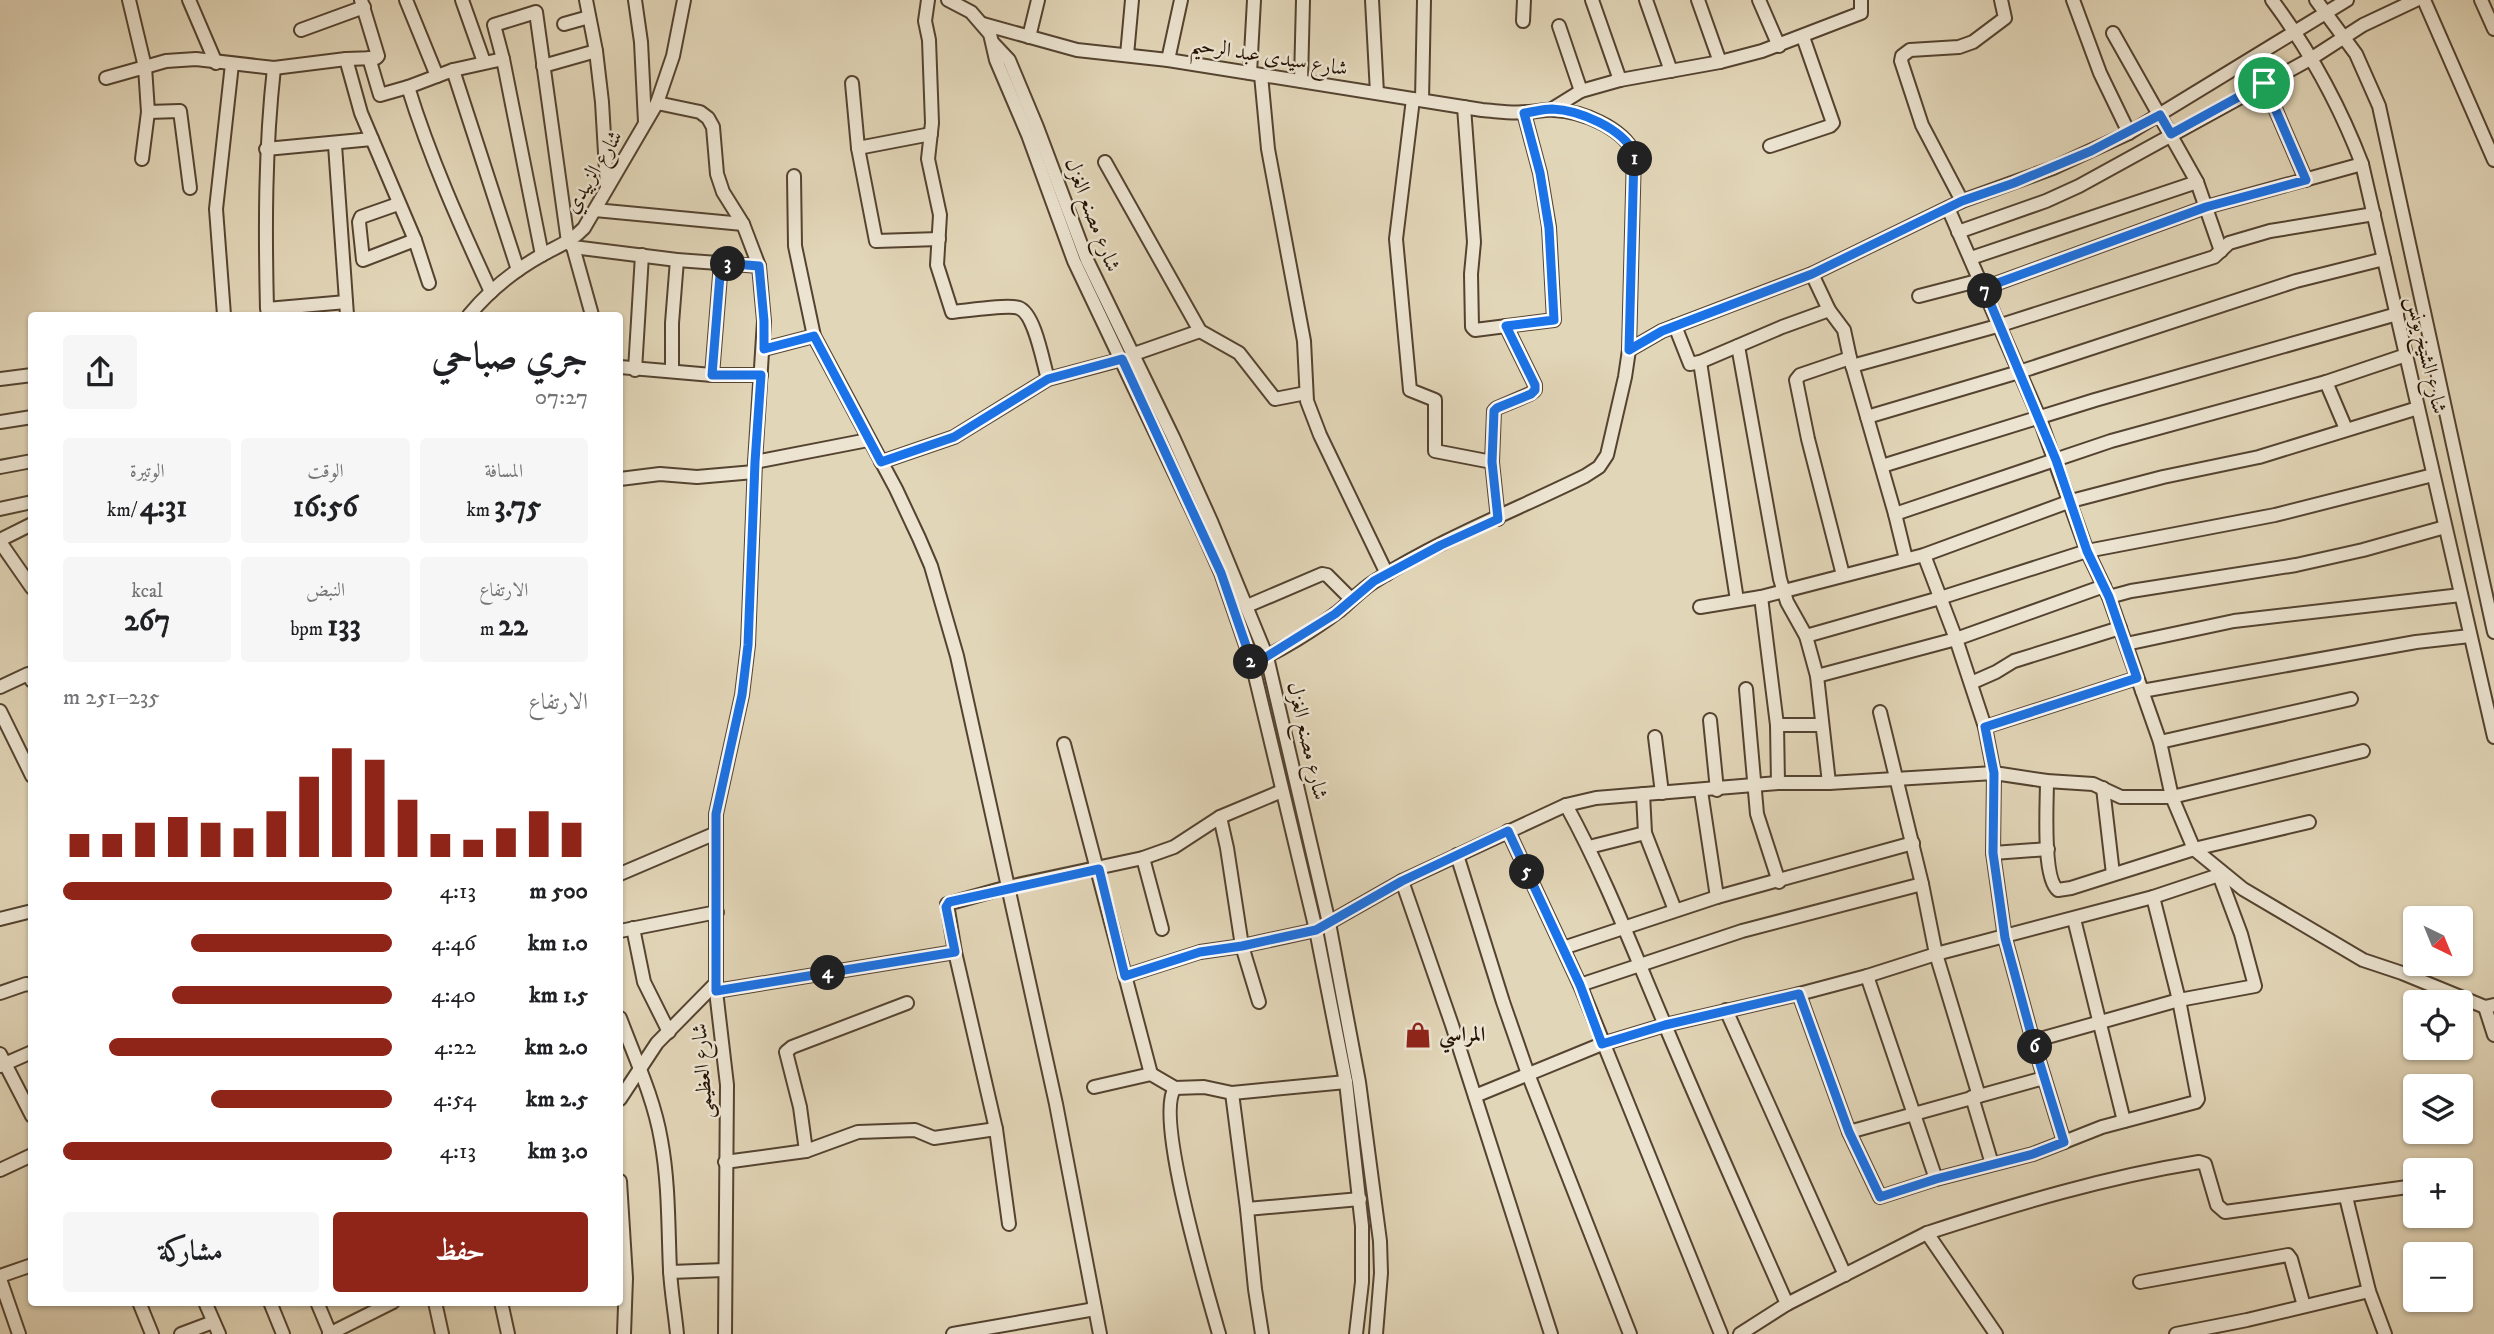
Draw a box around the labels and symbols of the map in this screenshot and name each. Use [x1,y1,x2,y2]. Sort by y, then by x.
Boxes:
street label: شارع سيدى عبد الرحيم [1187,32,1349,89]
pin [2234,53,2294,113]
street label: شارع الزبيدي [559,126,632,220]
pin: 1 [1618,142,1652,176]
street label: شارع مصنع الغزل [1054,154,1126,277]
pin: 3 [710,246,746,282]
pin: 7 [1968,274,2002,308]
street label: شارع الشيخ يونس [2395,294,2452,418]
pin: 2 [1234,644,1268,680]
street label: شارع مصنع الغزل [1276,680,1333,804]
pin: 5 [1510,854,1544,890]
north arrow [2403,906,2473,976]
pin: 4 [810,956,846,990]
shop icon: المراسي [1403,1020,1433,1050]
street label: شارع العظيمى [687,1022,723,1120]
place label: المراسي [1439,1022,1485,1054]
pin: 6 [2018,1030,2052,1064]

